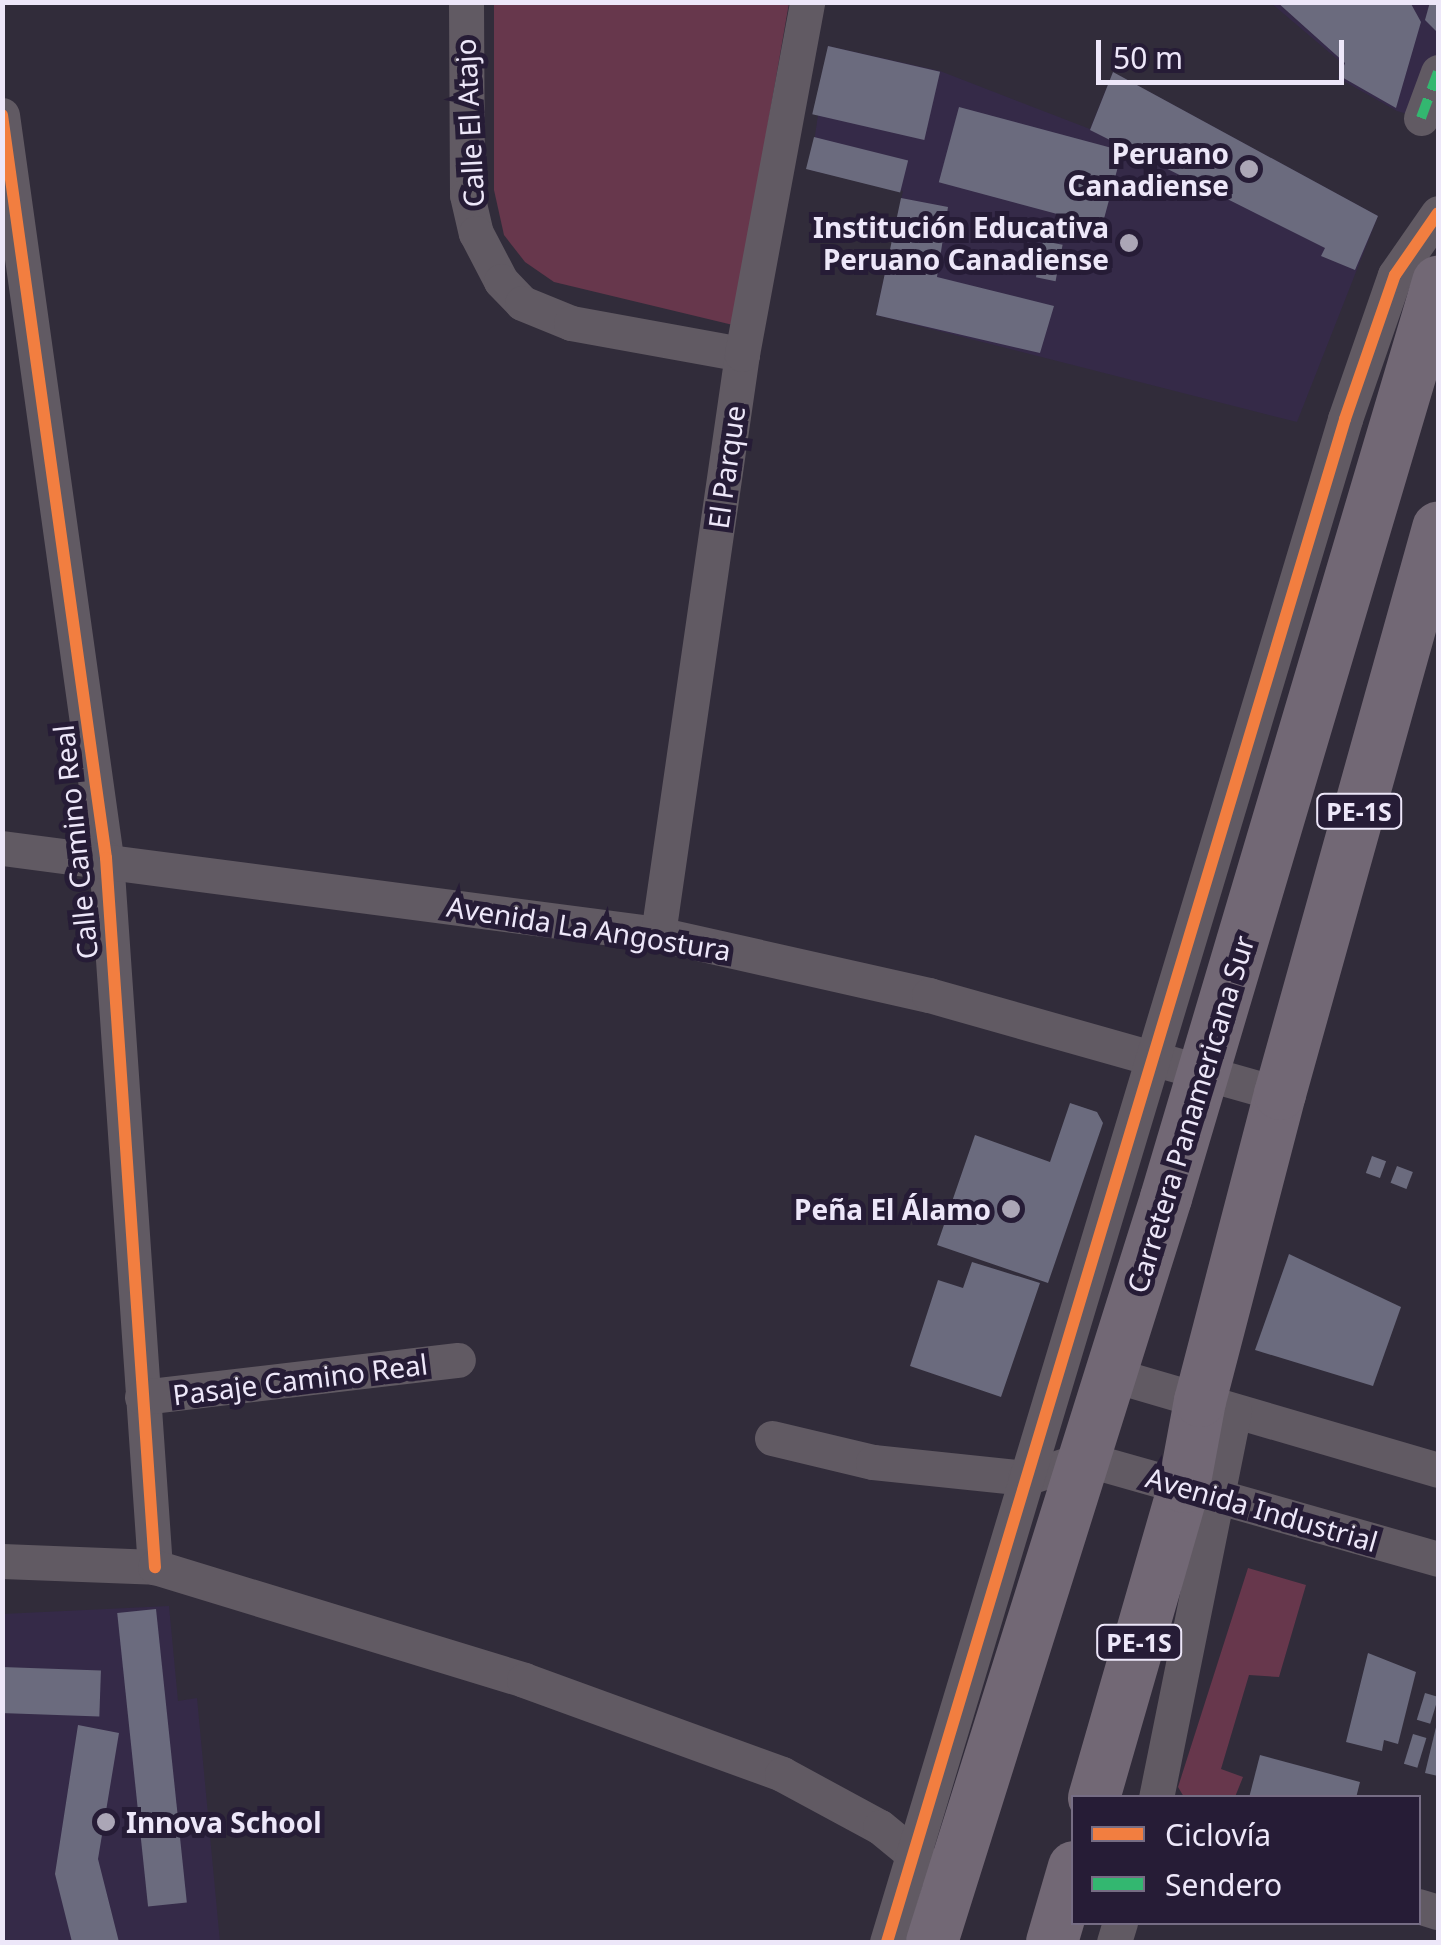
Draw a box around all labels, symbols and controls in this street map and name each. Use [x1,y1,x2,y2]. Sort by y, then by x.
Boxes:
scale bar [1101,20,1348,82]
text: 50 m [1113,37,1183,78]
street label: Calle El Atajo [448,38,490,208]
place label: Peruano Canadiense [1068,136,1229,202]
marker: Peruano Canadiense [1238,158,1260,180]
place label: Institución Educativa Peruano Canadiense [813,210,1109,276]
marker: Institución Educativa Peruano Canadiense [1118,232,1140,254]
street label: El Parque [701,403,751,531]
street label: Calle Camino Real [46,723,104,961]
road number: PE-1S [1314,791,1404,831]
street label: Avenida La Angostura [445,889,733,967]
street label: Carretera Panamericana Sur [1120,931,1260,1297]
place label: Peña El Álamo [794,1192,991,1226]
marker: Peña El Álamo [1000,1198,1022,1220]
street label: Pasaje Camino Real [171,1347,429,1411]
street label: Avenida Industrial [1142,1460,1382,1558]
road number: PE-1S [1094,1622,1184,1662]
legend [1071,1795,1421,1925]
place label: Innova School [126,1805,322,1839]
marker: Innova School [95,1811,117,1833]
text: Ciclovía [1165,1814,1271,1855]
text: Sendero [1165,1864,1282,1905]

